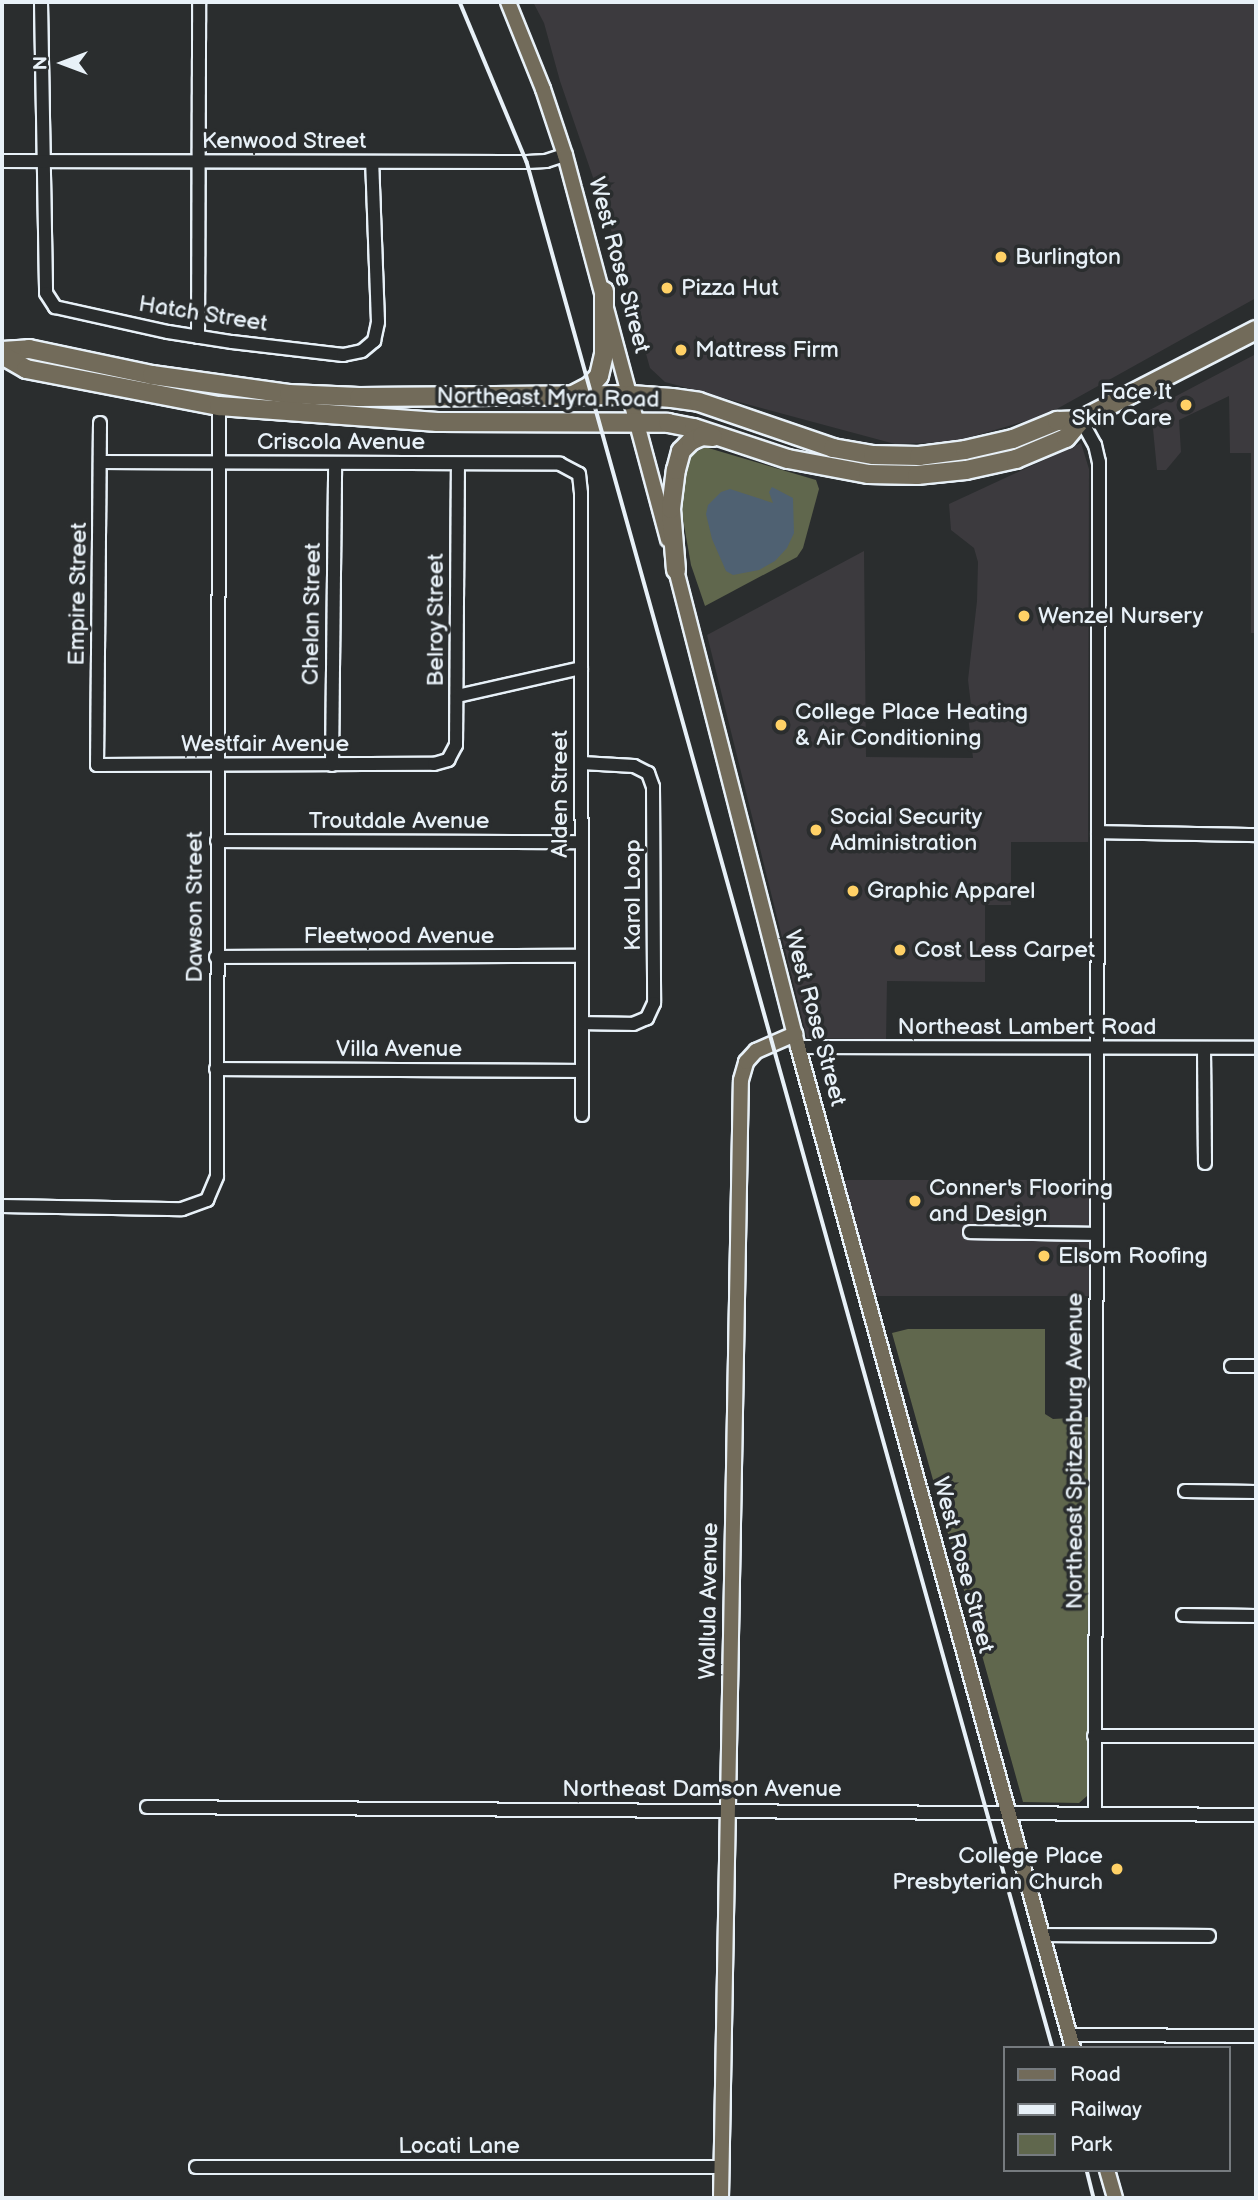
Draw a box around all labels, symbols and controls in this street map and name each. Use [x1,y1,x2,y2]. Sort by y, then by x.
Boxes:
north arrow [28,28,98,98]
text: N [30,56,53,70]
street label: Kenwood Street [202,127,366,155]
street label: West Rose Street [582,174,656,356]
place label: Burlington [1015,243,1121,271]
marker: Burlington [993,249,1009,265]
place label: Pizza Hut [681,274,778,302]
marker: Pizza Hut [659,280,675,296]
street label: Hatch Street [136,290,270,338]
place label: Mattress Firm [695,336,839,364]
marker: Mattress Firm [673,342,689,358]
place label: Face It Skin Care [1071,378,1172,432]
street label: Northeast Myra Road [436,382,660,414]
marker: Face It Skin Care [1178,397,1194,413]
street label: Criscola Avenue [257,428,425,456]
street label: Empire Street [63,522,93,666]
street label: Chelan Street [297,542,327,686]
street label: Belroy Street [422,553,450,687]
place label: Wenzel Nursery [1038,602,1203,630]
marker: Wenzel Nursery [1016,608,1032,624]
place label: College Place Heating & Air Conditioning [795,698,1028,752]
marker: College Place Heating & Air Conditioning [773,717,789,733]
street label: Westfair Avenue [181,730,349,758]
street label: Alden Street [546,730,574,858]
place label: Social Security Administration [830,803,983,857]
street label: Troutdale Avenue [309,807,489,835]
marker: Social Security Administration [808,822,824,838]
street label: Dawson Street [181,831,209,983]
street label: Karol Loop [619,839,647,951]
place label: Graphic Apparel [867,877,1035,905]
marker: Graphic Apparel [845,883,861,899]
street label: Fleetwood Avenue [304,922,494,950]
street label: West Rose Street [778,927,852,1109]
place label: Cost Less Carpet [914,936,1095,964]
marker: Cost Less Carpet [892,942,908,958]
street label: Northeast Lambert Road [898,1013,1156,1041]
street label: Villa Avenue [336,1035,462,1063]
place label: Conner's Flooring and Design [929,1174,1113,1228]
marker: Conner's Flooring and Design [907,1193,923,1209]
place label: Elsom Roofing [1058,1242,1208,1270]
marker: Elsom Roofing [1036,1248,1052,1264]
street label: Northeast Spitzenburg Avenue [1061,1292,1089,1610]
street label: West Rose Street [926,1474,1000,1656]
street label: Wallula Avenue [694,1522,724,1680]
street label: Northeast Damson Avenue [562,1775,842,1803]
place label: College Place Presbyterian Church [892,1842,1103,1896]
marker: College Place Presbyterian Church [1109,1861,1125,1877]
legend [1002,2046,1230,2172]
text: Road [1070,2062,1121,2087]
text: Railway [1070,2097,1142,2122]
street label: Locati Lane [398,2132,520,2160]
text: Park [1070,2132,1112,2157]

